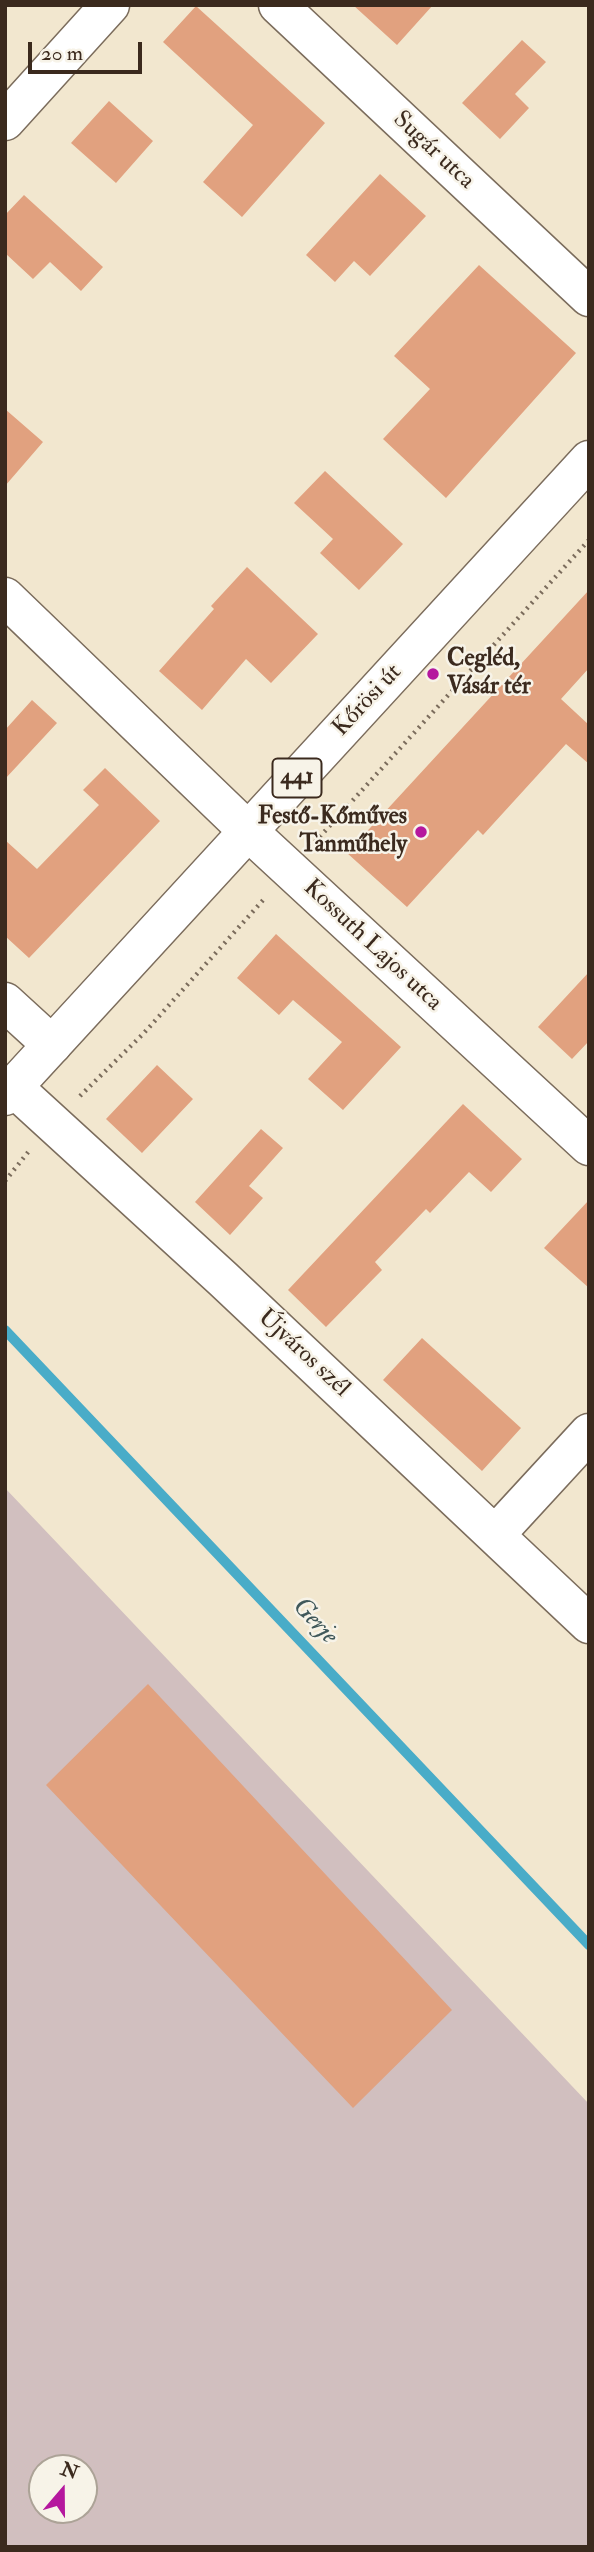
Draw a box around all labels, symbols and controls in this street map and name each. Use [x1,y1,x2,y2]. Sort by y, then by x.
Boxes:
scale bar [32,28,145,72]
text: 20 m [41,40,83,67]
street label: Sugár utca [386,106,480,196]
place label: Cegléd, Vásár tér [447,646,531,702]
street label: Kőrösi út [327,659,409,743]
marker: Cegléd, Vásár tér [425,666,441,682]
road number: 441 [272,758,322,798]
place label: Festő-Kőműves Tanműhely [258,804,407,860]
marker: Festő-Kőműves Tanműhely [413,824,429,840]
street label: Kossuth Lajos utca [297,874,447,1018]
street label: Újváros szél [251,1304,355,1404]
water label: Gerje [285,1592,343,1652]
north arrow [28,2454,98,2524]
text: N [57,2457,82,2485]

